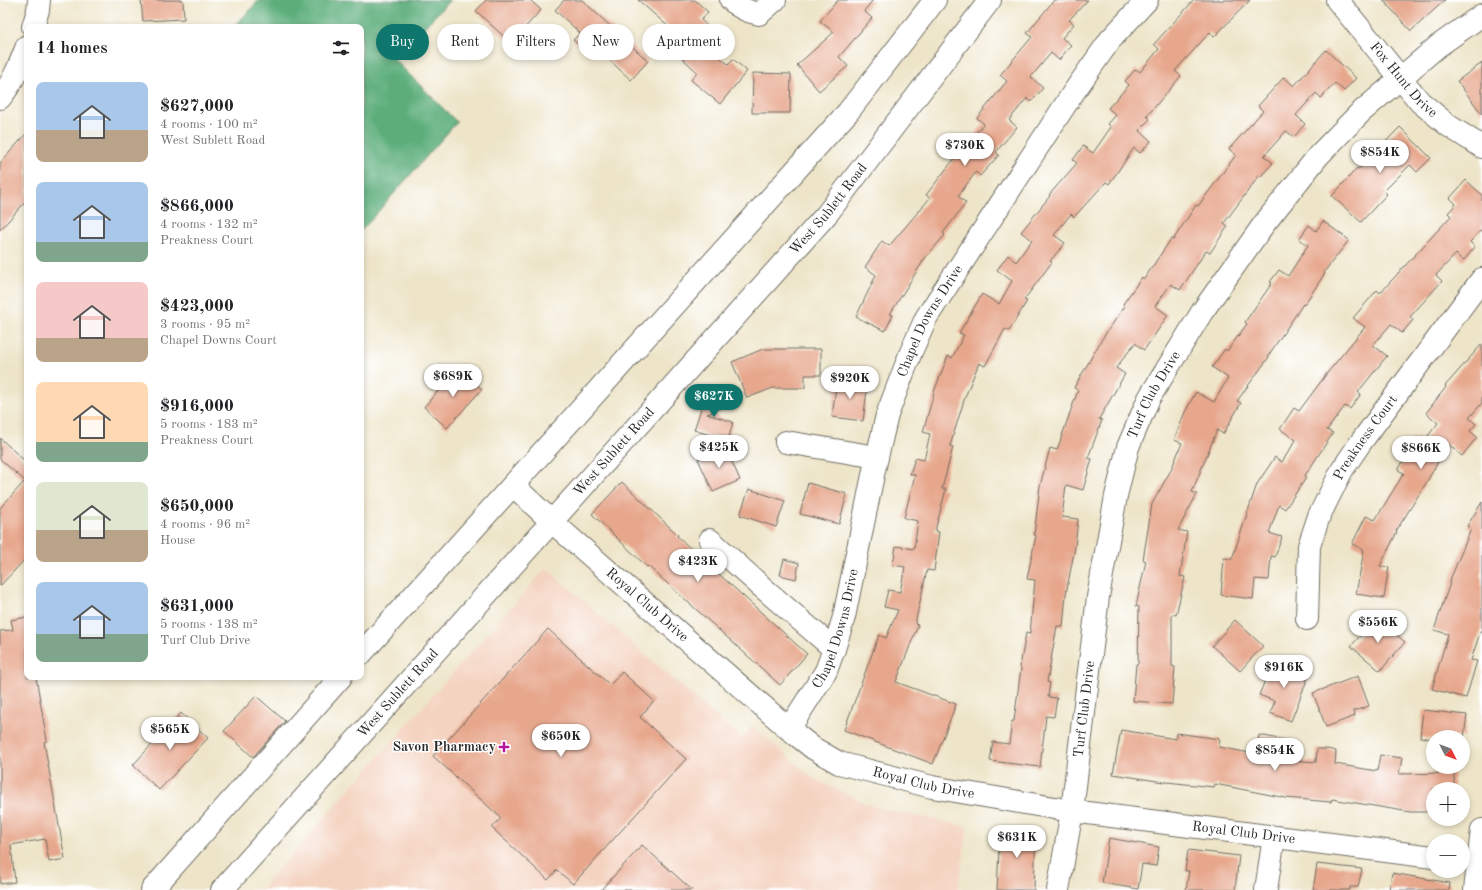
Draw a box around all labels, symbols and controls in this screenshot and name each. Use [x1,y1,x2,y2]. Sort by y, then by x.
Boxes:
chip: Buy [376,24,429,60]
chip: Rent [437,24,494,60]
chip: Filters [502,24,570,60]
chip: New [578,24,634,60]
chip: Apartment [642,24,735,60]
icon: filters [330,37,352,59]
street label: Fox Hunt Drive [1367,39,1440,120]
text: 14 homes [36,40,108,57]
icon: home [68,98,116,146]
text: $627,000 [160,98,234,115]
text: 4 rooms · 100 m² [160,118,258,131]
pin: $730K [937,133,993,167]
text: West Sublett Road [160,134,265,147]
text: $730K [945,139,985,152]
pin: $854K [1352,140,1408,174]
text: $854K [1360,146,1400,159]
street label: West Sublett Road [787,161,870,257]
icon: home [68,198,116,246]
text: $866,000 [160,198,234,215]
text: 4 rooms · 132 m² [160,218,258,231]
text: Preakness Court [160,234,253,247]
street label: Chapel Downs Drive [895,263,966,379]
icon: home [68,298,116,346]
text: $423,000 [160,298,234,315]
text: 3 rooms · 95 m² [160,318,250,331]
text: Chapel Downs Court [160,334,277,347]
street label: Turf Club Drive [1125,349,1183,441]
pin: $689K [425,364,481,398]
pin: $920K [822,366,878,400]
text: $689K [433,370,473,383]
text: $920K [830,372,870,385]
pin: $627K [686,384,742,418]
text: $627K [694,390,734,403]
street label: Preakness Court [1331,393,1400,482]
icon: home [68,398,116,446]
text: $916,000 [160,398,234,415]
street label: West Sublett Road [571,405,657,499]
text: 5 rooms · 183 m² [160,418,258,431]
text: Preakness Court [160,434,253,447]
pin: $425K [691,435,747,469]
pin: $866K [1393,436,1449,470]
text: $425K [699,441,739,454]
text: $866K [1401,442,1441,455]
icon: home [68,498,116,546]
text: $650,000 [160,498,234,515]
text: 4 rooms · 96 m² [160,518,250,531]
text: House [160,534,195,547]
pin: $423K [670,549,726,583]
text: $423K [678,555,718,568]
street label: Royal Club Drive [603,566,691,644]
street label: Chapel Downs Drive [810,568,861,691]
icon: home [68,598,116,646]
text: $631,000 [160,598,234,615]
pin: $556K [1350,610,1406,644]
text: $556K [1358,616,1398,629]
text: 5 rooms · 138 m² [160,618,258,631]
text: Turf Club Drive [160,634,250,647]
street label: West Sublett Road [355,646,441,740]
pin: $916K [1256,655,1312,689]
street label: Turf Club Drive [1072,660,1097,758]
text: $916K [1264,661,1304,674]
pin: $565K [142,717,198,751]
text: $565K [150,723,190,736]
pin: $650K [533,724,589,758]
text: $650K [541,730,581,743]
north arrow [1426,730,1470,774]
map controls [1426,730,1470,878]
pin: $854K [1247,738,1303,772]
place label: Savon Pharmacy [392,740,496,754]
marker: Savon Pharmacy [499,742,509,752]
text: $854K [1255,744,1295,757]
street label: Royal Club Drive [871,765,975,801]
button: + [1426,782,1470,826]
street label: Royal Club Drive [1191,819,1296,846]
pin: $631K [989,825,1045,859]
text: $631K [997,831,1037,844]
button: − [1426,834,1470,878]

